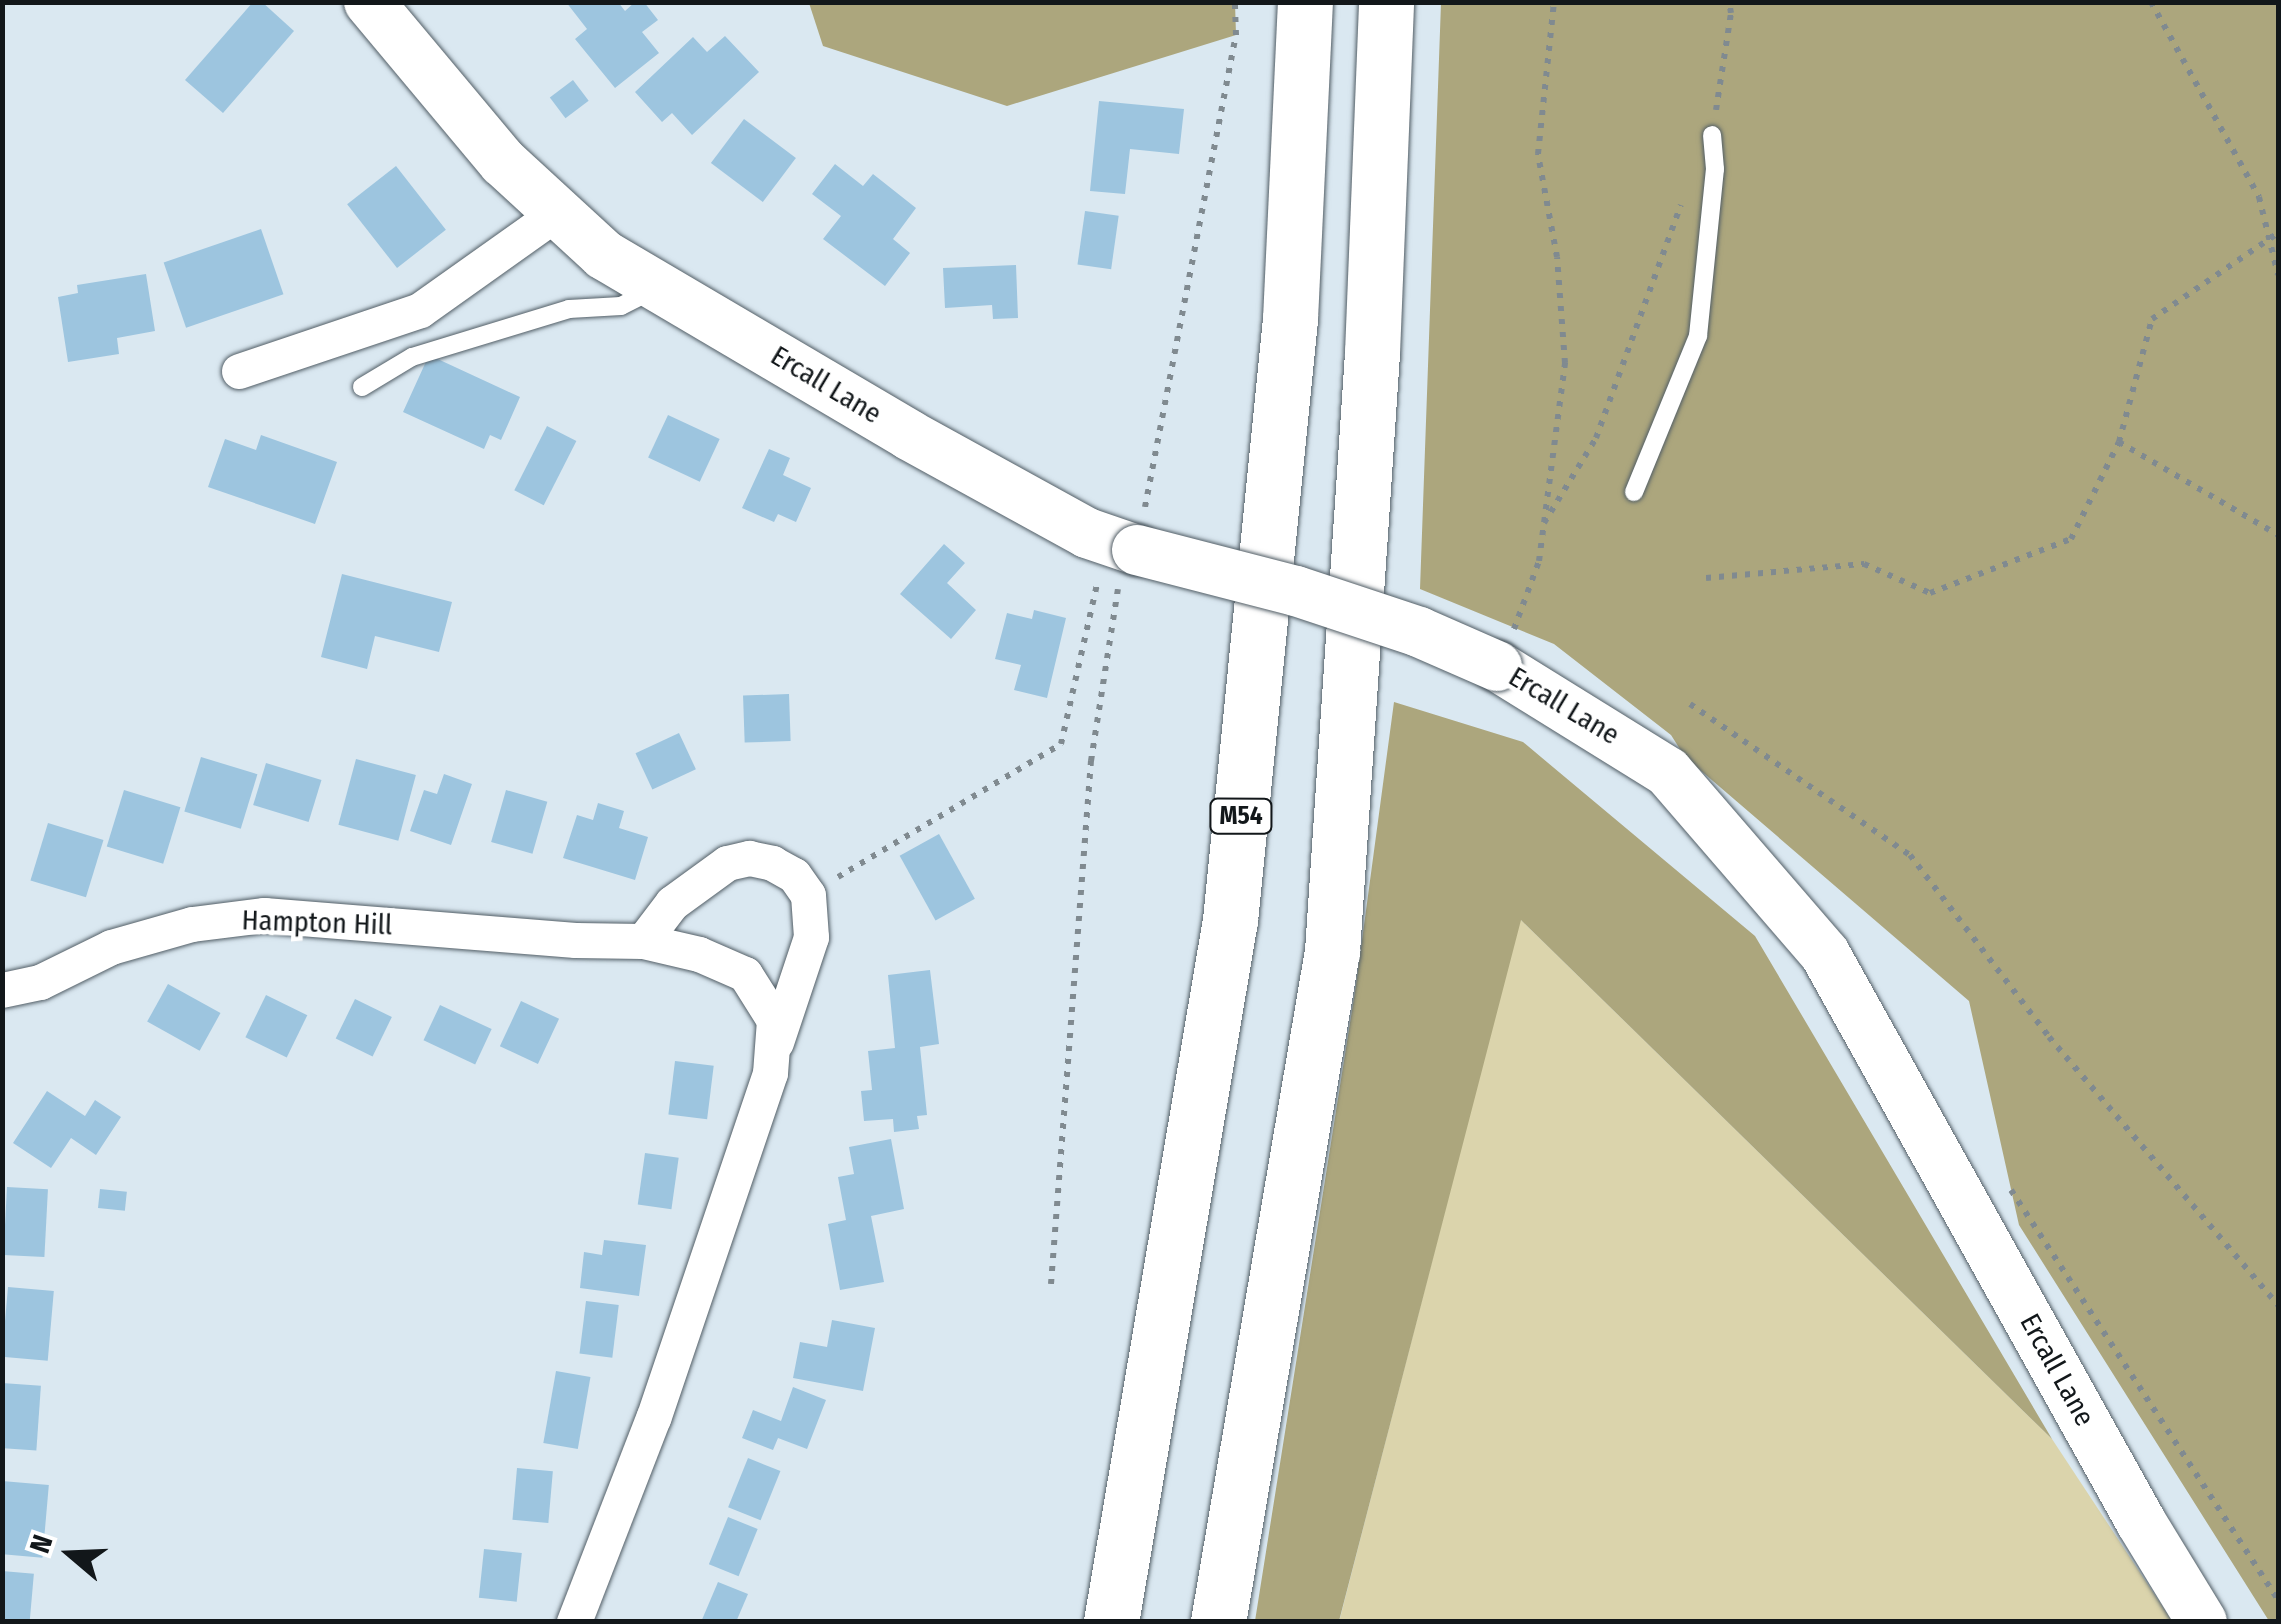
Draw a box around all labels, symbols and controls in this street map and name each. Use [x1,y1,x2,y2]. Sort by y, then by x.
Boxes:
street label: Ercall Lane [765,339,887,431]
street label: Ercall Lane [1503,660,1625,752]
road number: M54 [1208,796,1274,836]
street label: Hampton Hill [241,904,393,942]
street label: Ercall Lane [2013,1308,2101,1432]
north arrow [20,1504,120,1604]
text: N [23,1531,59,1557]

